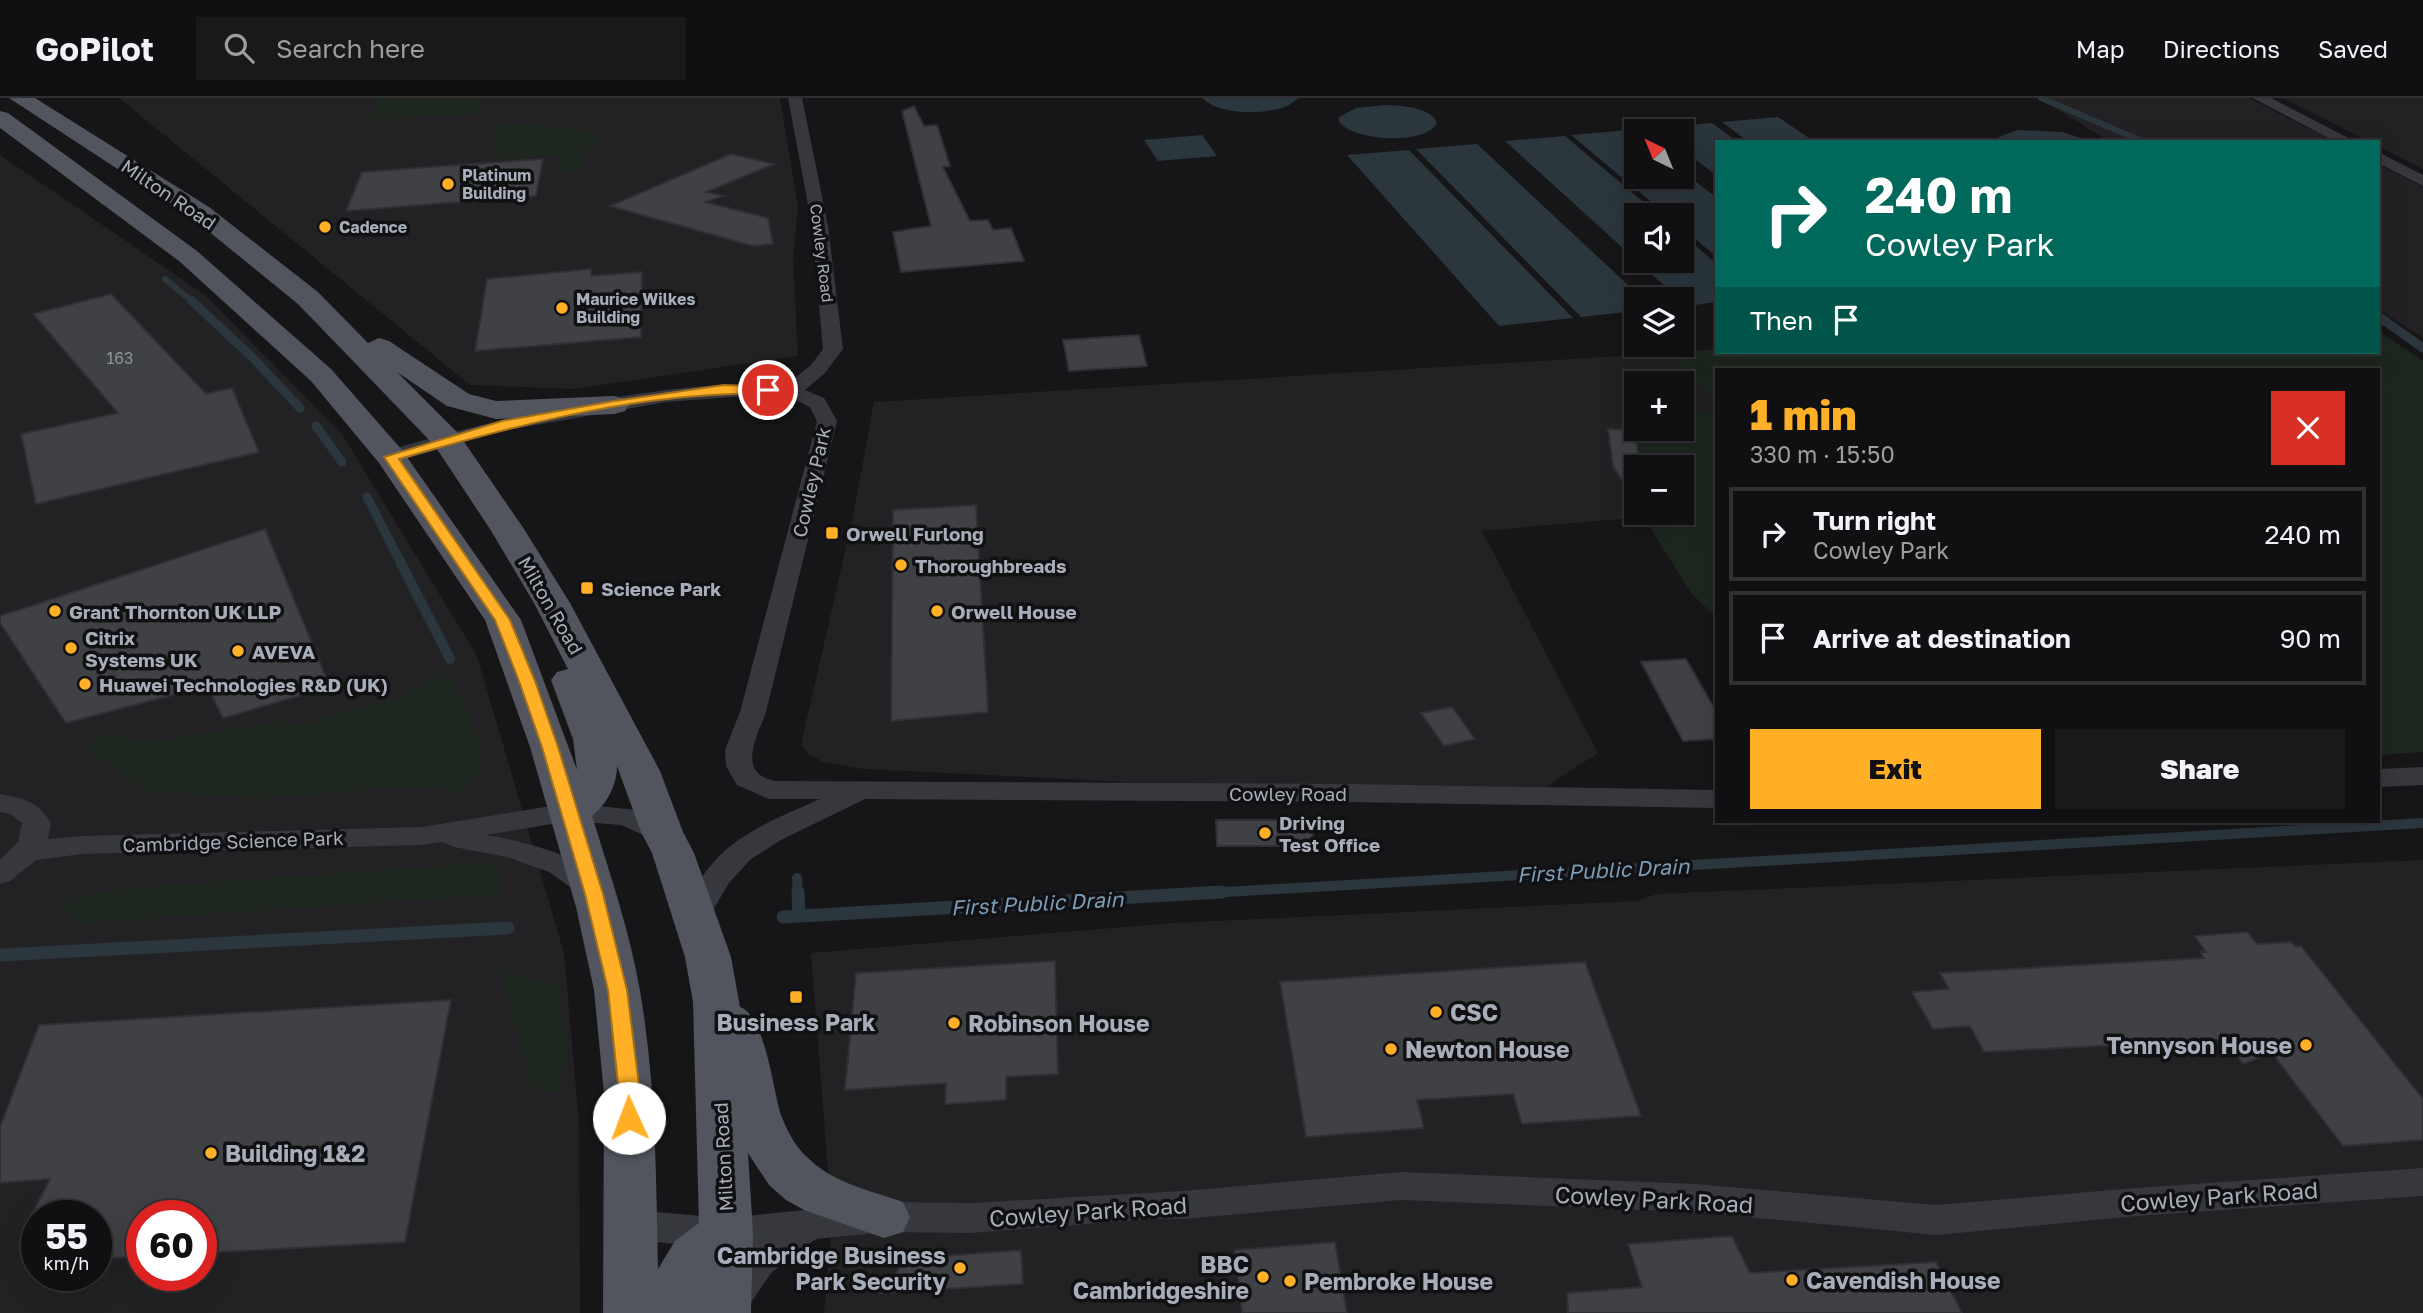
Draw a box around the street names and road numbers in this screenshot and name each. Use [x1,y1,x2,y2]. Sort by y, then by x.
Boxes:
street label: Milton Road [117,154,221,234]
street label: Cowley Road [806,202,838,304]
street label: Cowley Park [787,424,835,539]
street label: Milton Road [514,552,588,658]
street label: Cowley Road [1229,782,1347,805]
street label: Cambridge Science Park [122,826,344,856]
street label: Milton Road [709,1102,737,1212]
street label: Cowley Park Road [2119,1175,2319,1217]
street label: Cowley Park Road [1554,1180,1754,1218]
street label: Cowley Park Road [988,1190,1188,1232]

